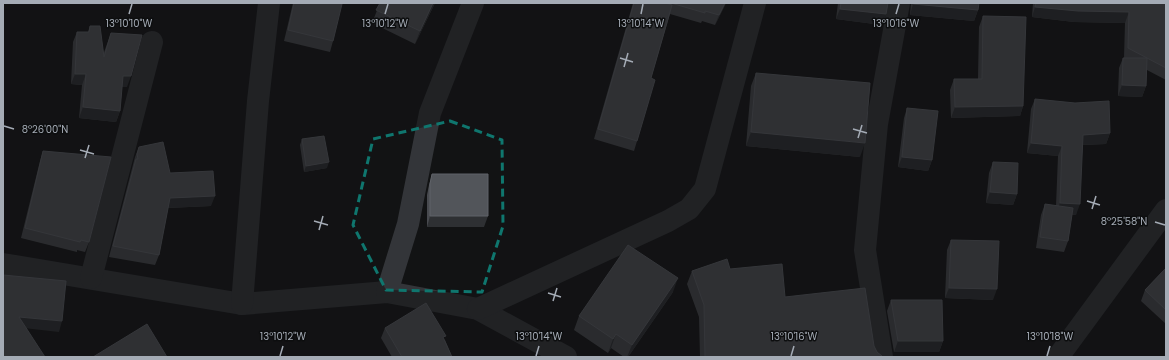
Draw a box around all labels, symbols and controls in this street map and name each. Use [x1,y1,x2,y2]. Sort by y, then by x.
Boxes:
text: 13°10'10"W [106,16,152,31]
text: 13°10'12"W [362,16,408,31]
text: 13°10'14"W [618,16,664,31]
text: 13°10'16"W [873,16,919,31]
text: 8°26'00"N [22,122,68,137]
text: 8°25'58"N [1101,214,1147,229]
text: 13°10'12"W [260,329,306,344]
text: 13°10'14"W [516,329,562,344]
text: 13°10'16"W [771,329,817,344]
text: 13°10'18"W [1027,329,1073,344]

